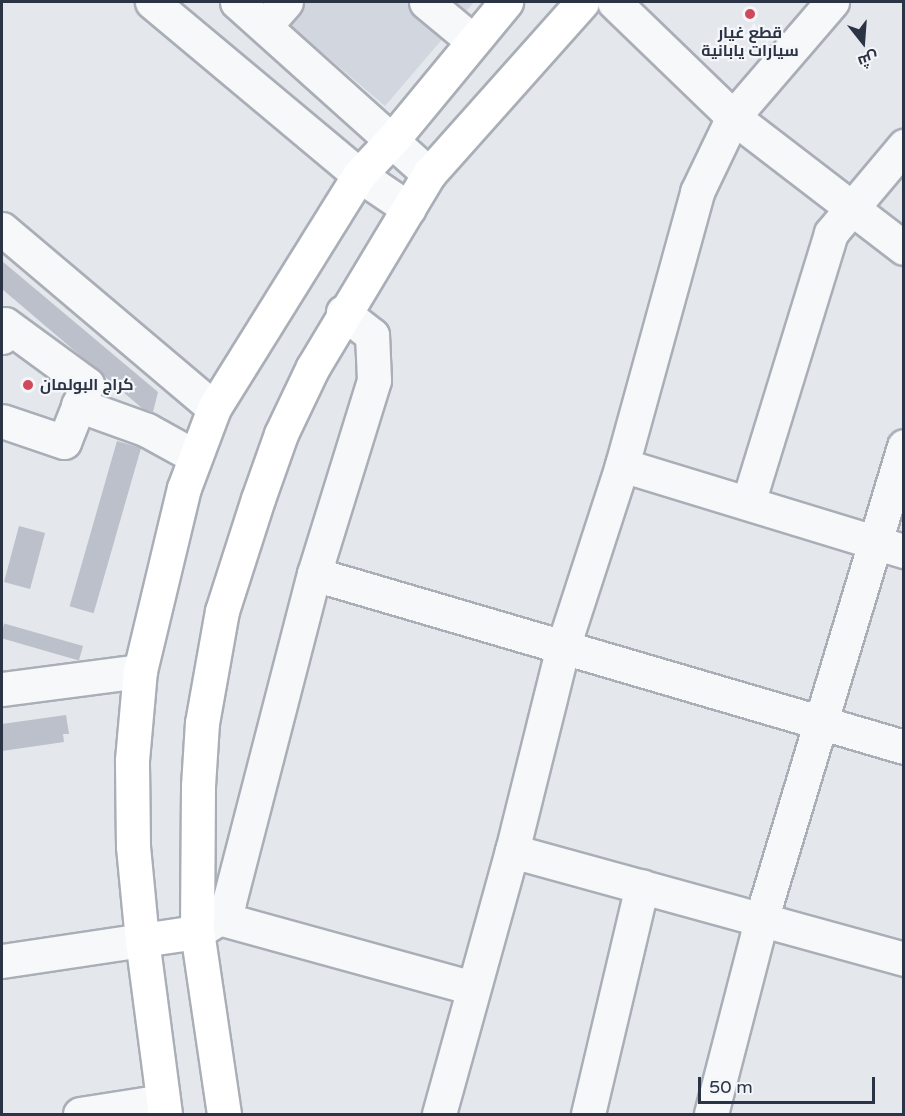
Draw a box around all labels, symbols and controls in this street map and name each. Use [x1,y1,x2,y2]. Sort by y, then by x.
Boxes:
marker: قطع غيار سيارات يابانية [743,7,757,21]
north arrow [833,12,893,72]
place label: قطع غيار سيارات يابانية [701,23,799,61]
text: ش [856,47,881,72]
place label: كراج البولمان [40,375,134,395]
marker: كراج البولمان [21,378,35,392]
scale bar [701,1065,878,1103]
text: 50 m [709,1076,753,1098]

